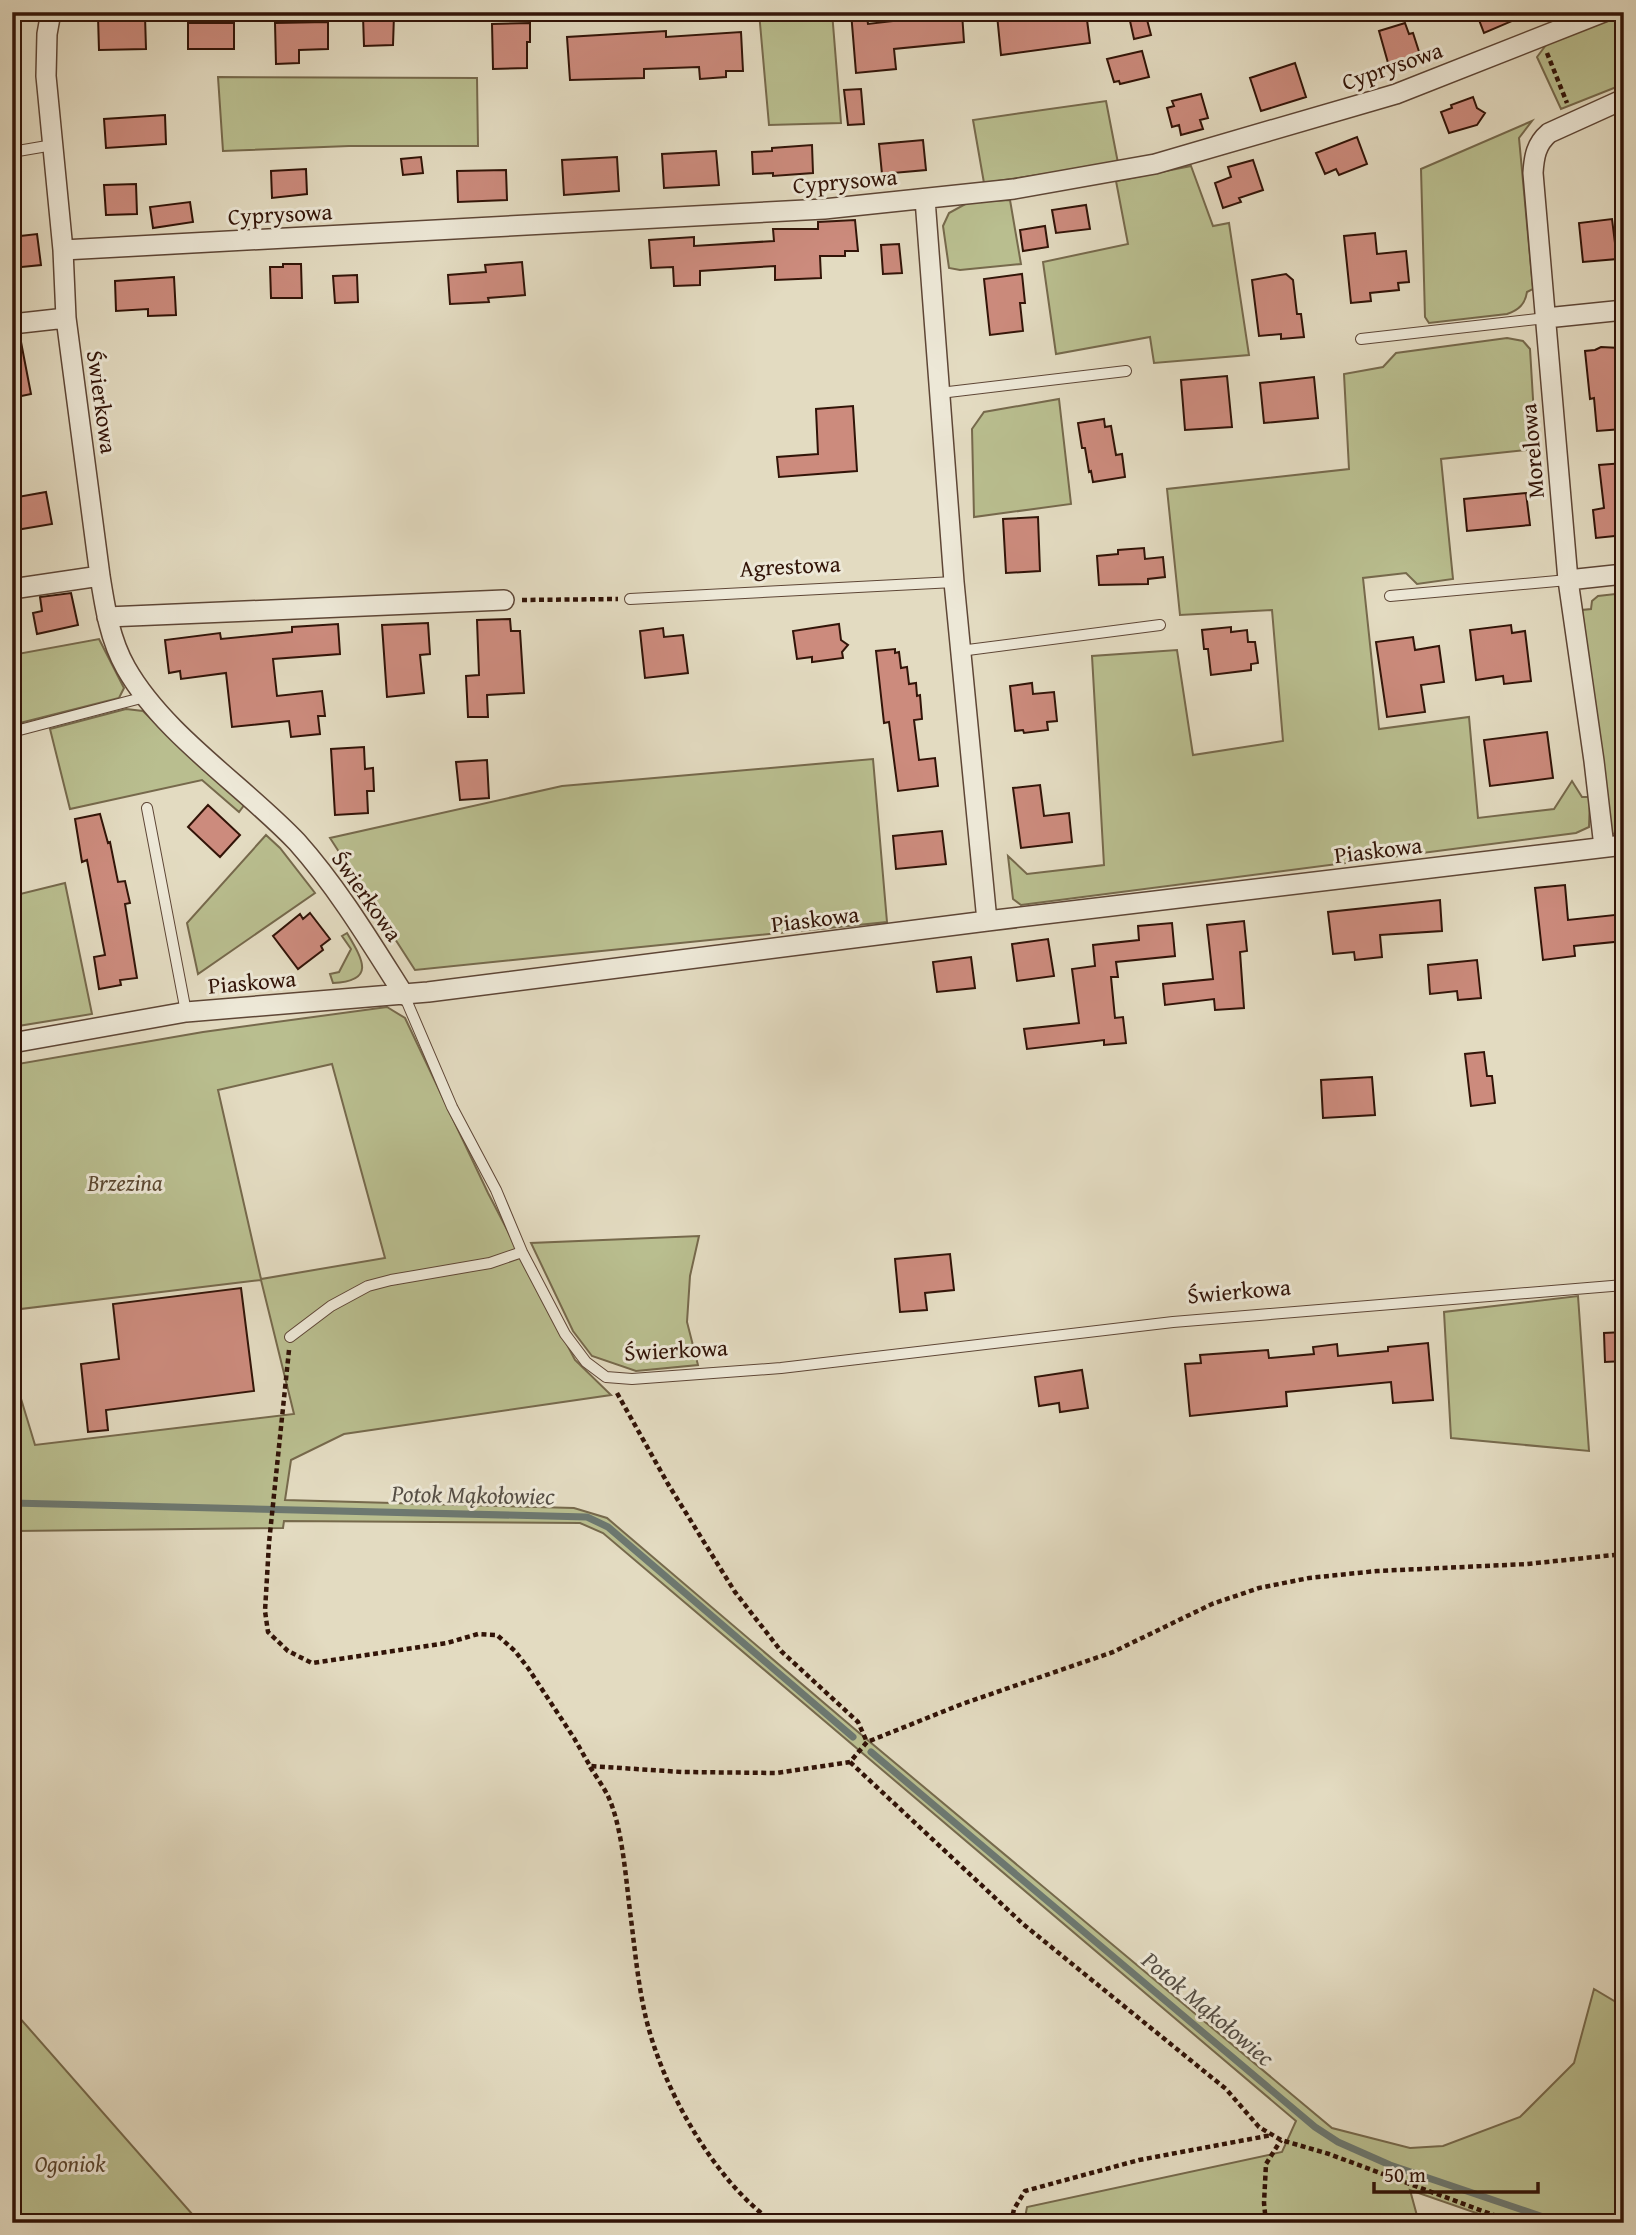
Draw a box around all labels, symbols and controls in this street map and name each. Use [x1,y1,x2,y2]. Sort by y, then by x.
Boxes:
street label: Cyprysowa [1337,33,1447,98]
street label: Cyprysowa [791,159,899,202]
street label: Cyprysowa [227,194,333,233]
street label: Świerkowa [79,348,126,456]
street label: Morelowa [1511,402,1552,500]
street label: Agrestowa [739,546,841,585]
street label: Piaskowa [1332,828,1424,871]
street label: Świerkowa [324,844,411,948]
street label: Piaskowa [769,897,861,940]
street label: Piaskowa [207,961,297,1002]
park label: Brzezina [86,1166,163,1199]
street label: Świerkowa [1186,1270,1292,1311]
street label: Świerkowa [623,1330,729,1369]
water label: Potok Mąkołowiec [390,1476,555,1513]
water label: Potok Mąkołowiec [1134,1942,1282,2075]
park label: Ogoniok [35,2147,106,2180]
scale bar [1374,2151,1538,2195]
text: 50 m [1384,2159,1426,2190]

